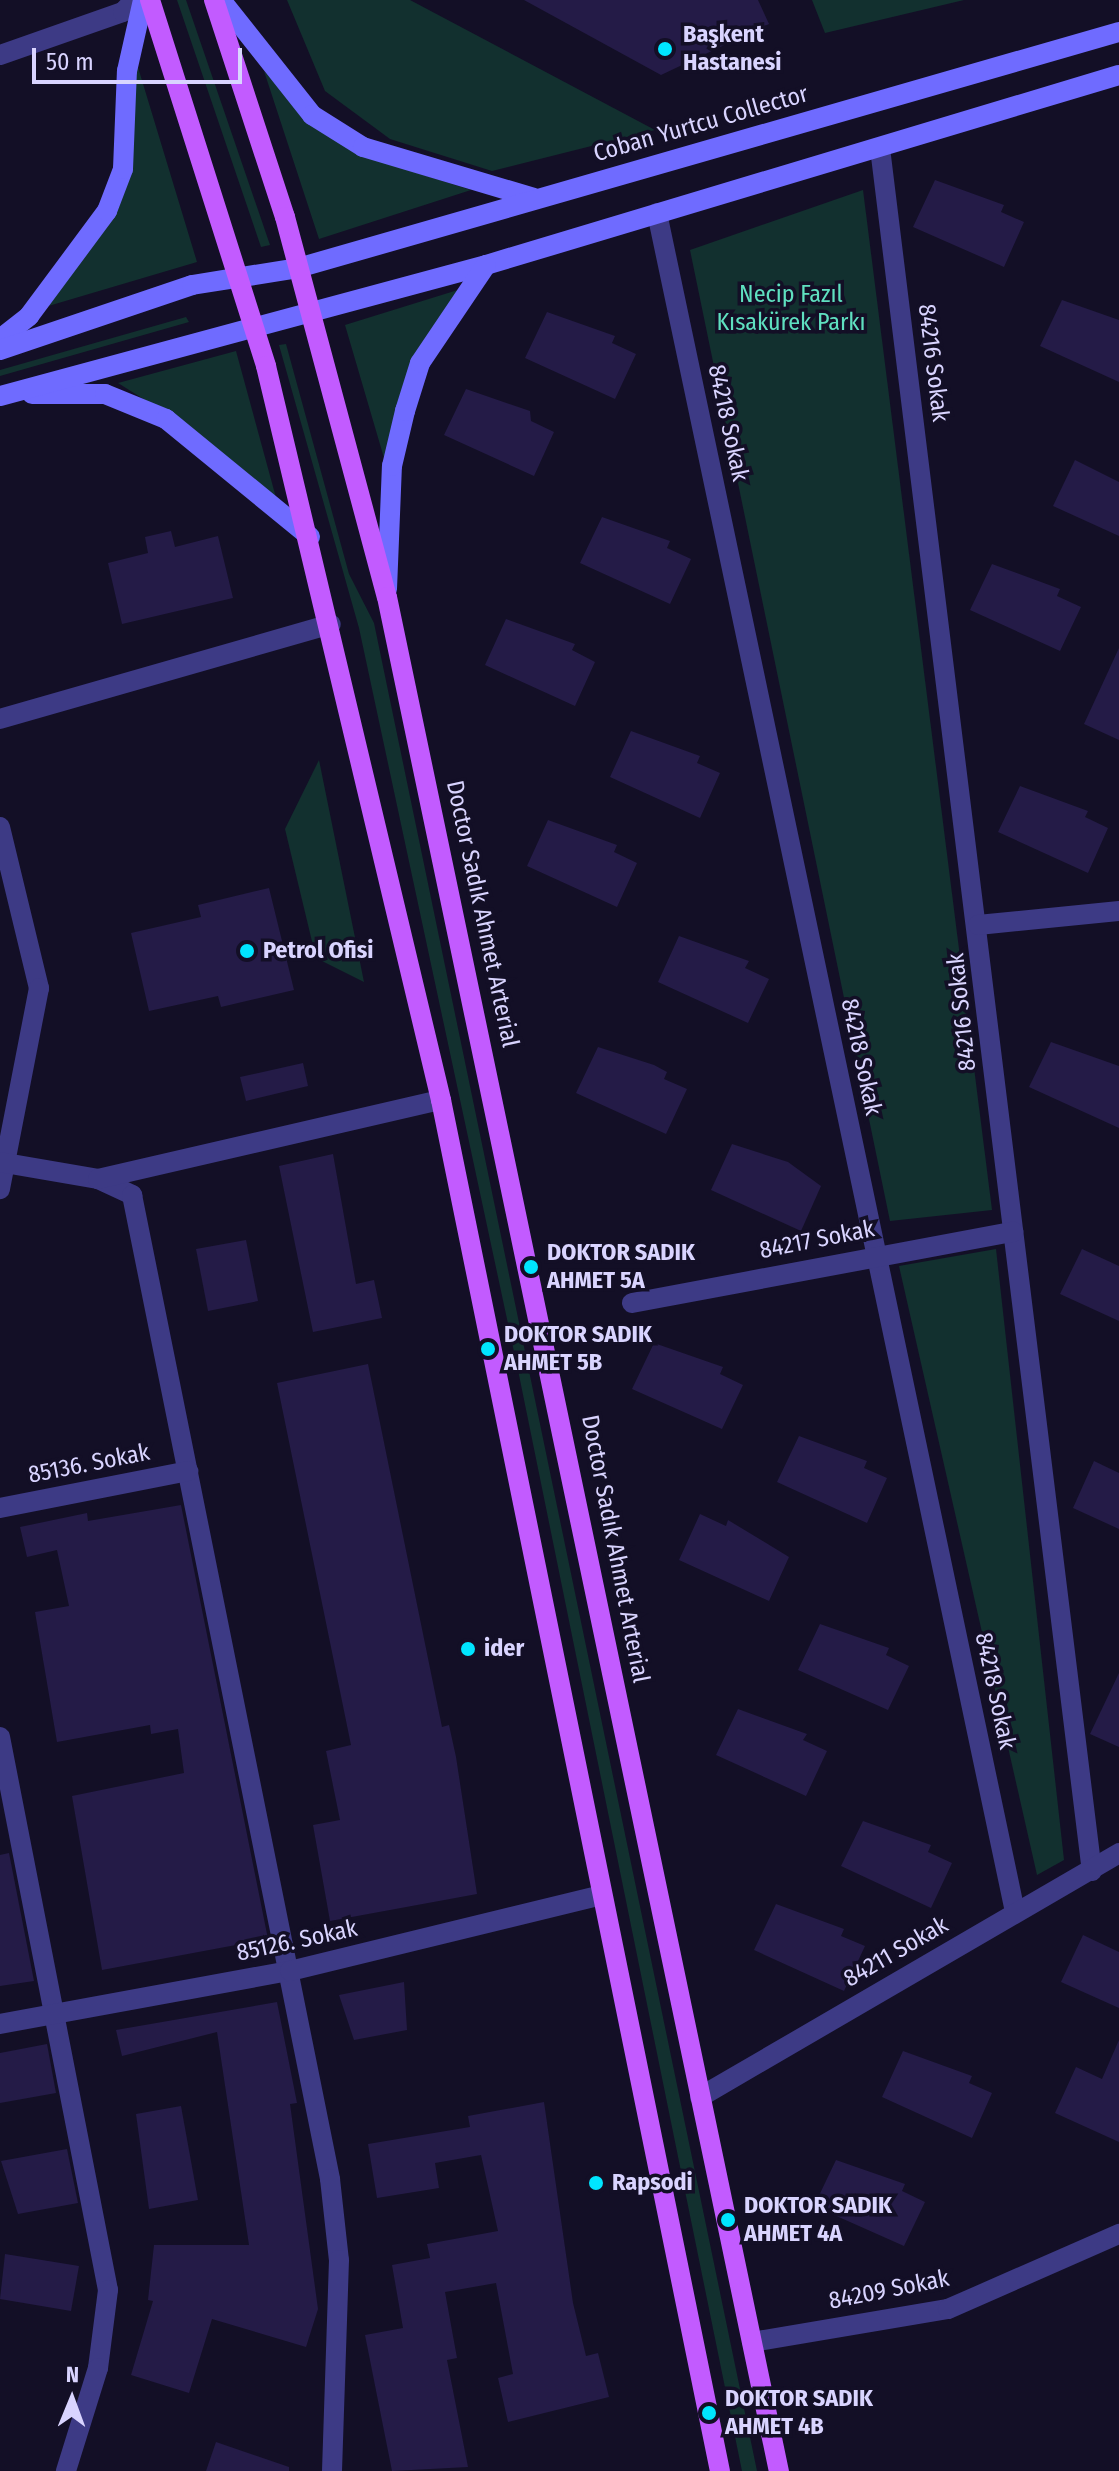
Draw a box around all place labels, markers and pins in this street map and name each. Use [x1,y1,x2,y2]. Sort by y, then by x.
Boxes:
place label: Başkent Hastanesi [683,21,781,77]
marker: Başkent Hastanesi [654,38,676,60]
place label: Petrol Ofisi [263,937,373,965]
marker: Petrol Ofisi [238,942,256,960]
place label: DOKTOR SADIK AHMET 5A [547,1239,695,1295]
marker: DOKTOR SADIK AHMET 5A [522,1258,540,1276]
place label: DOKTOR SADIK AHMET 5B [504,1321,652,1377]
marker: DOKTOR SADIK AHMET 5B [479,1340,497,1358]
place label: ider [484,1635,524,1663]
marker: ider [459,1640,477,1658]
place label: Rapsodi [612,2169,693,2197]
marker: Rapsodi [587,2174,605,2192]
place label: DOKTOR SADIK AHMET 4A [744,2192,892,2248]
marker: DOKTOR SADIK AHMET 4A [719,2211,737,2229]
place label: DOKTOR SADIK AHMET 4B [725,2385,873,2441]
marker: DOKTOR SADIK AHMET 4B [700,2404,718,2422]

